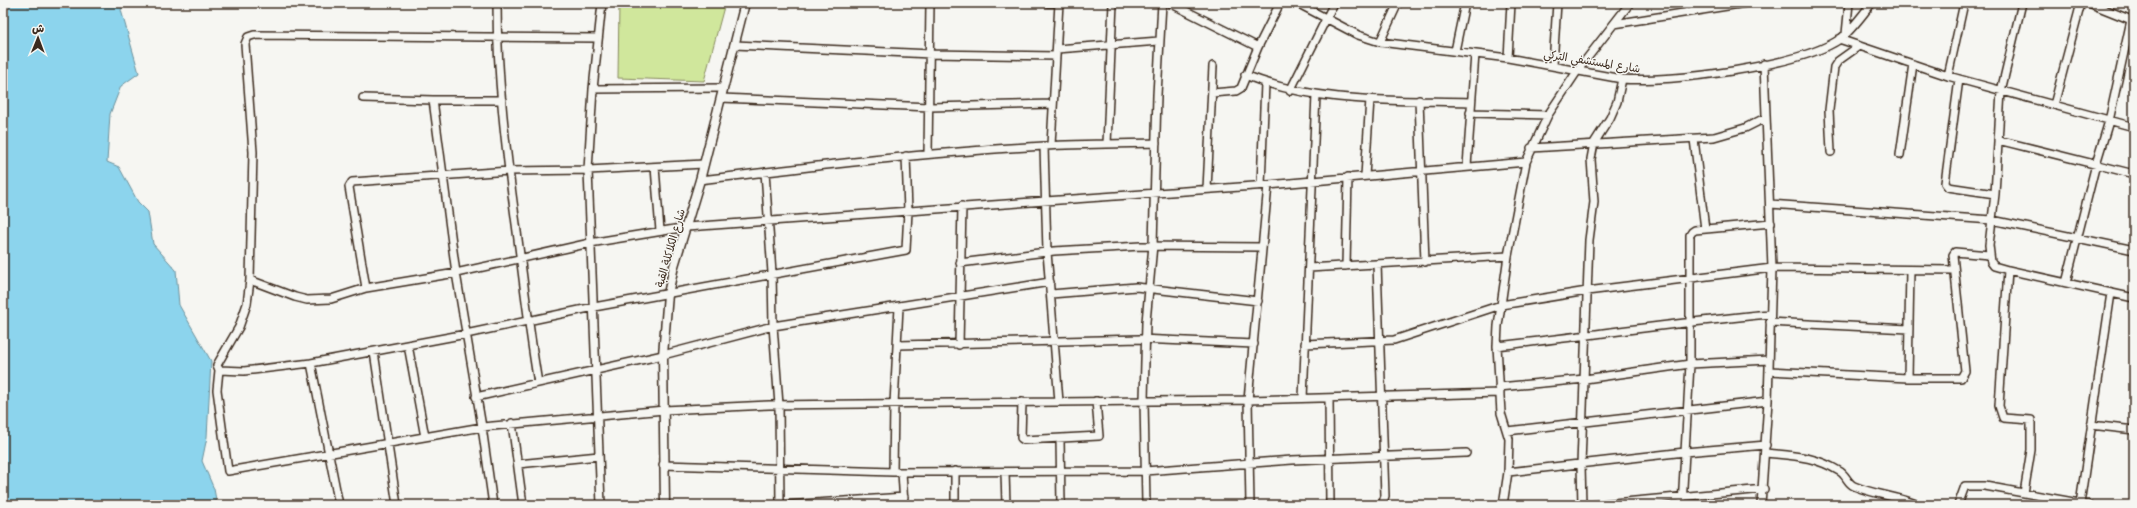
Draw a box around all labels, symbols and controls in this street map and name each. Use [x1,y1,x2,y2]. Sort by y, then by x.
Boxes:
north arrow [18,18,58,58]
text: ش [32,19,44,36]
street label: شارع المستشفي التركي [1542,44,1642,79]
street label: شارع الكلاكلة القبة [650,207,690,289]

